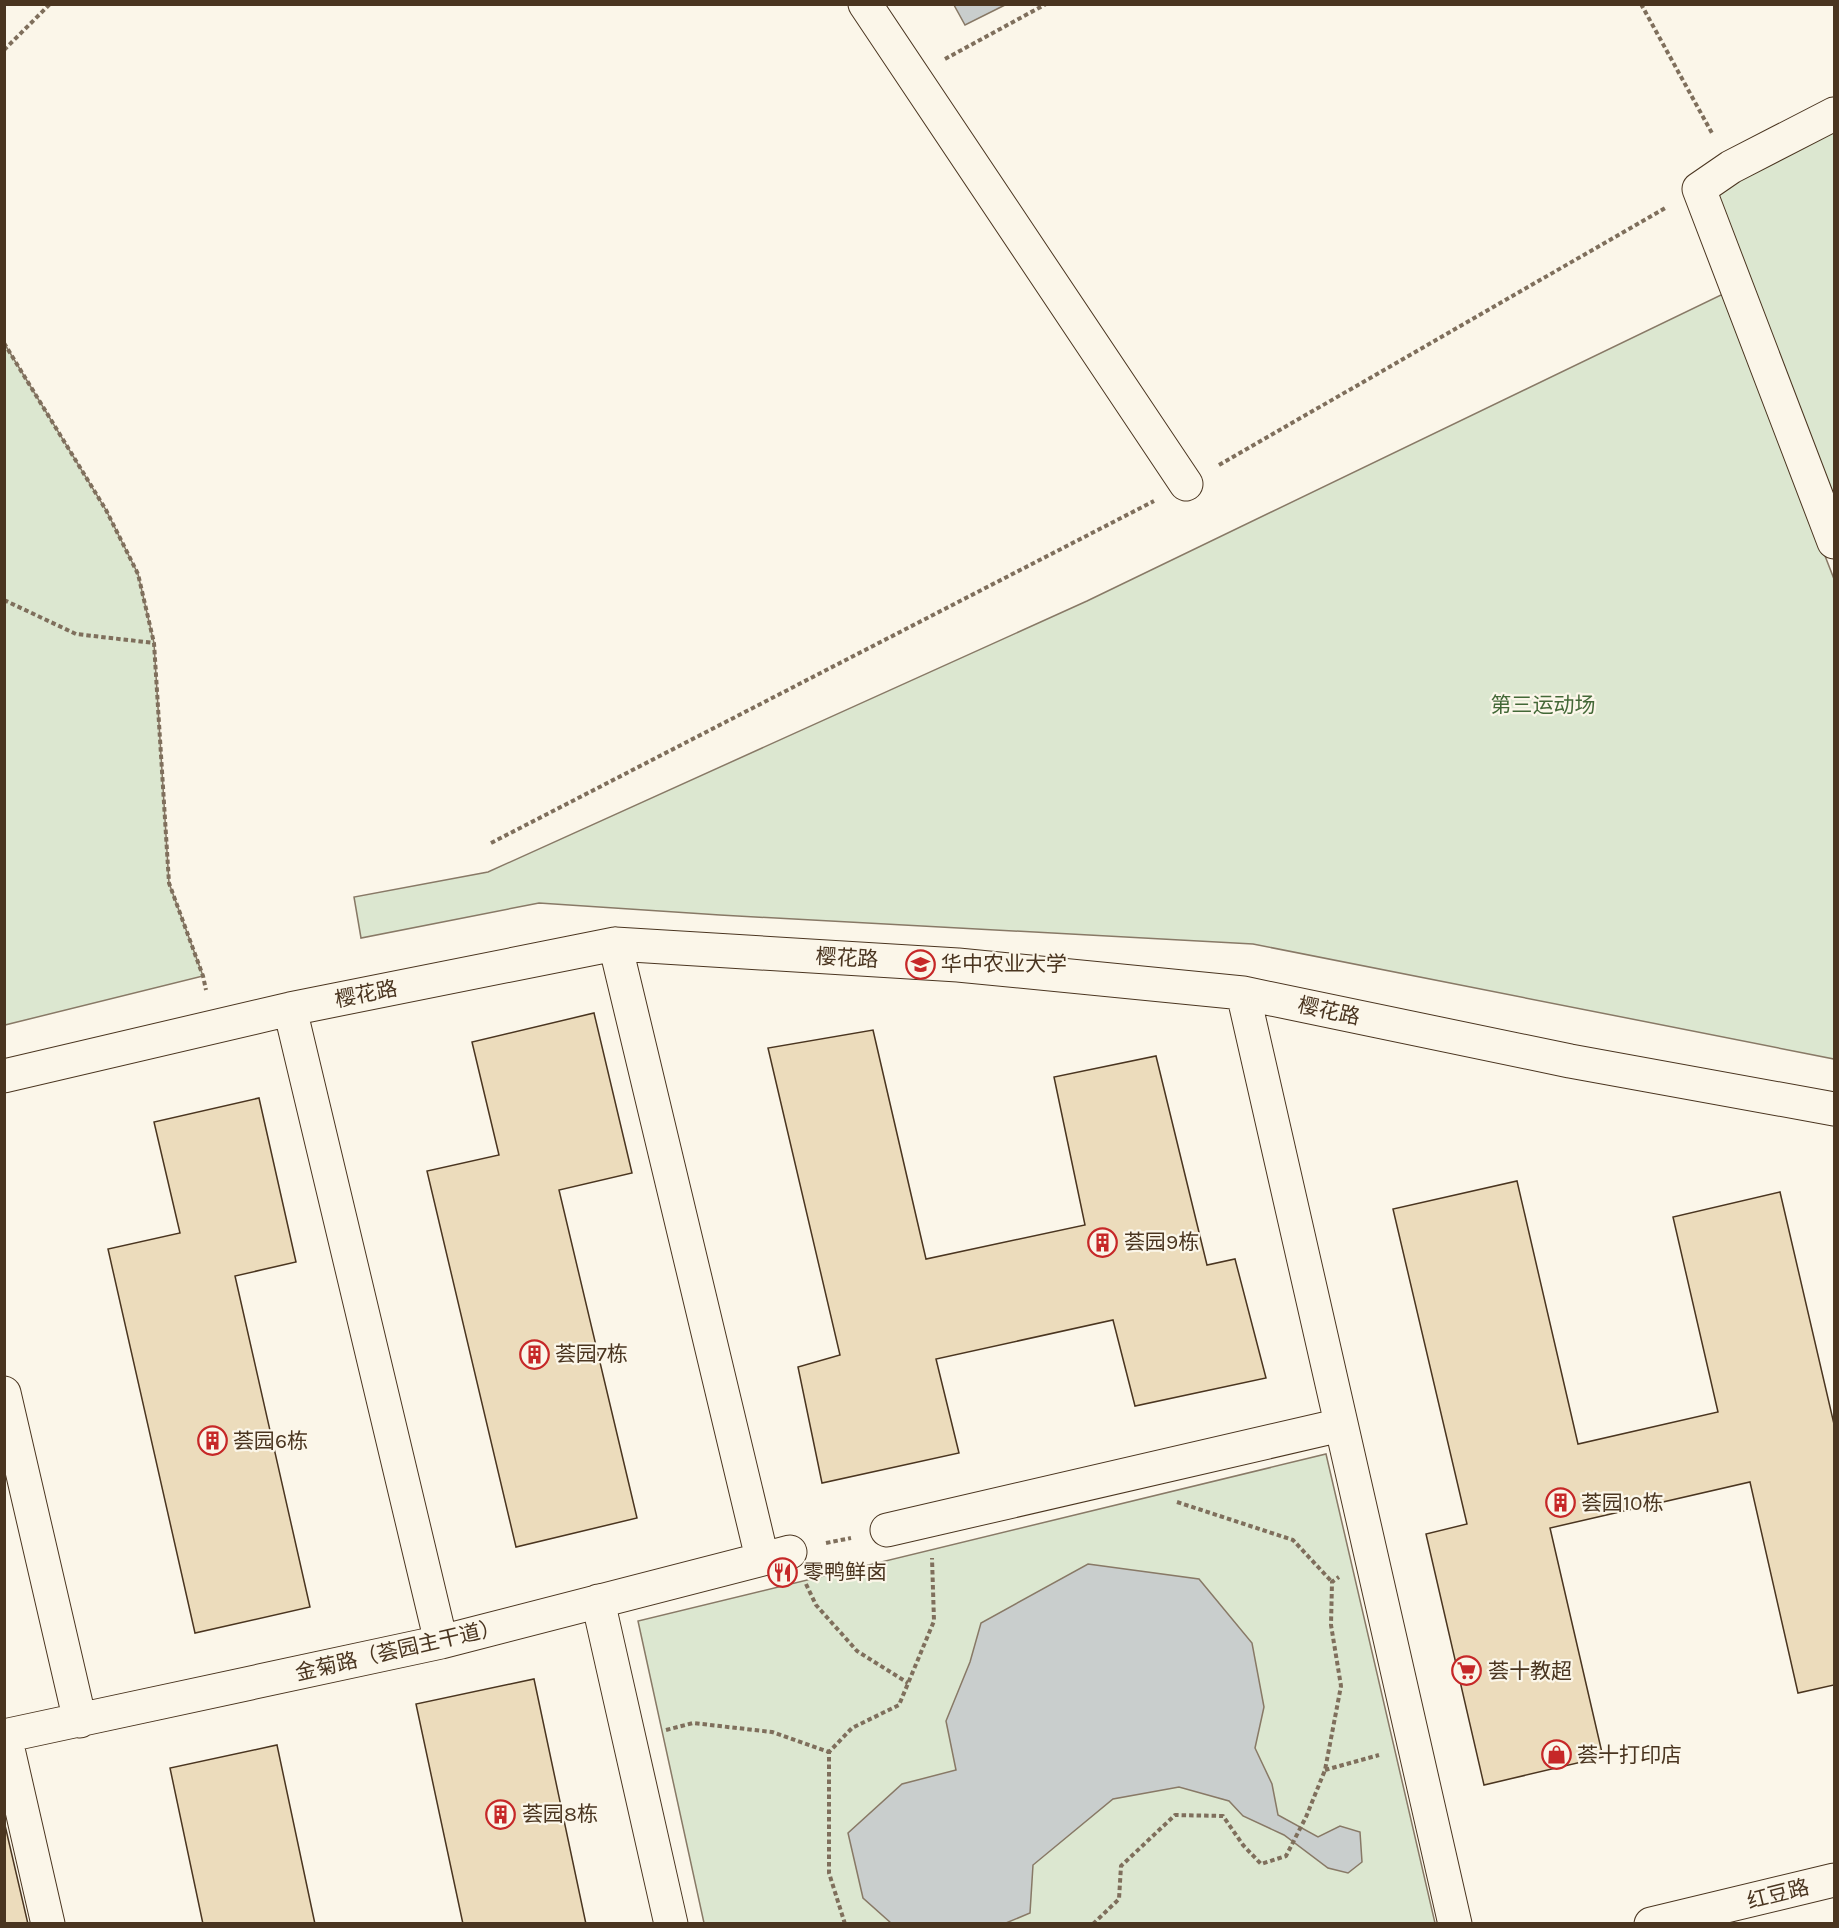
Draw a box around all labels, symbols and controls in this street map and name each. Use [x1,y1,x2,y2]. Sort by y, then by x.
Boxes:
park label: 第三运动场 [1491,693,1596,717]
street label: 樱花路 [815,944,879,972]
school or university icon: 华中农业大学 [904,948,936,980]
place label: 华中农业大学 [941,952,1067,976]
street label: 樱花路 [333,976,399,1012]
street label: 樱花路 [1296,993,1362,1029]
building icon: 荟园9栋 [1087,1226,1119,1258]
place label: 荟园9栋 [1124,1230,1199,1254]
building icon: 荟园7栋 [518,1338,550,1370]
place label: 荟园7栋 [555,1342,628,1366]
building icon: 荟园6栋 [196,1425,228,1457]
place label: 荟园6栋 [233,1429,308,1453]
building icon: 荟园10栋 [1544,1487,1576,1519]
place label: 荟园10栋 [1581,1491,1663,1515]
restaurant icon: 零鸭鲜卤 [766,1556,798,1588]
place label: 零鸭鲜卤 [803,1560,887,1584]
street label: 金菊路（荟园主干道） [293,1615,503,1685]
supermarket icon: 荟十教超 [1451,1655,1483,1687]
place label: 荟十教超 [1488,1659,1572,1683]
shop icon: 荟十打印店 [1540,1739,1572,1771]
place label: 荟十打印店 [1577,1743,1682,1767]
building icon: 荟园8栋 [485,1798,517,1830]
place label: 荟园8栋 [522,1802,598,1826]
street label: 红豆路 [1745,1875,1811,1913]

